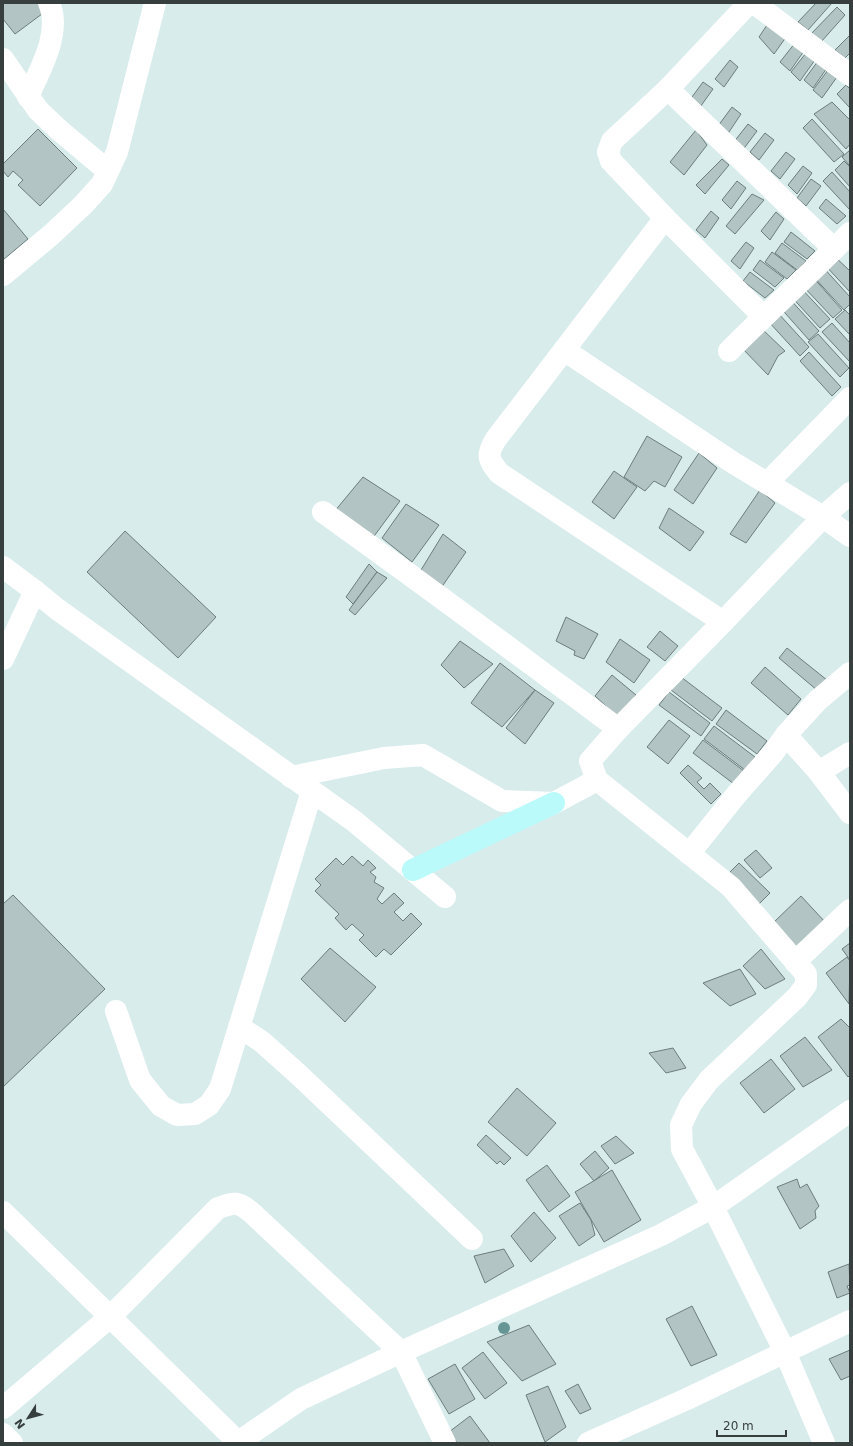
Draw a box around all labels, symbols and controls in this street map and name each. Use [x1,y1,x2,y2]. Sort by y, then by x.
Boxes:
north arrow [8,1398,48,1438]
scale bar [717,1412,786,1438]
text: N [12,1416,28,1431]
text: 20 m [723,1419,754,1433]

